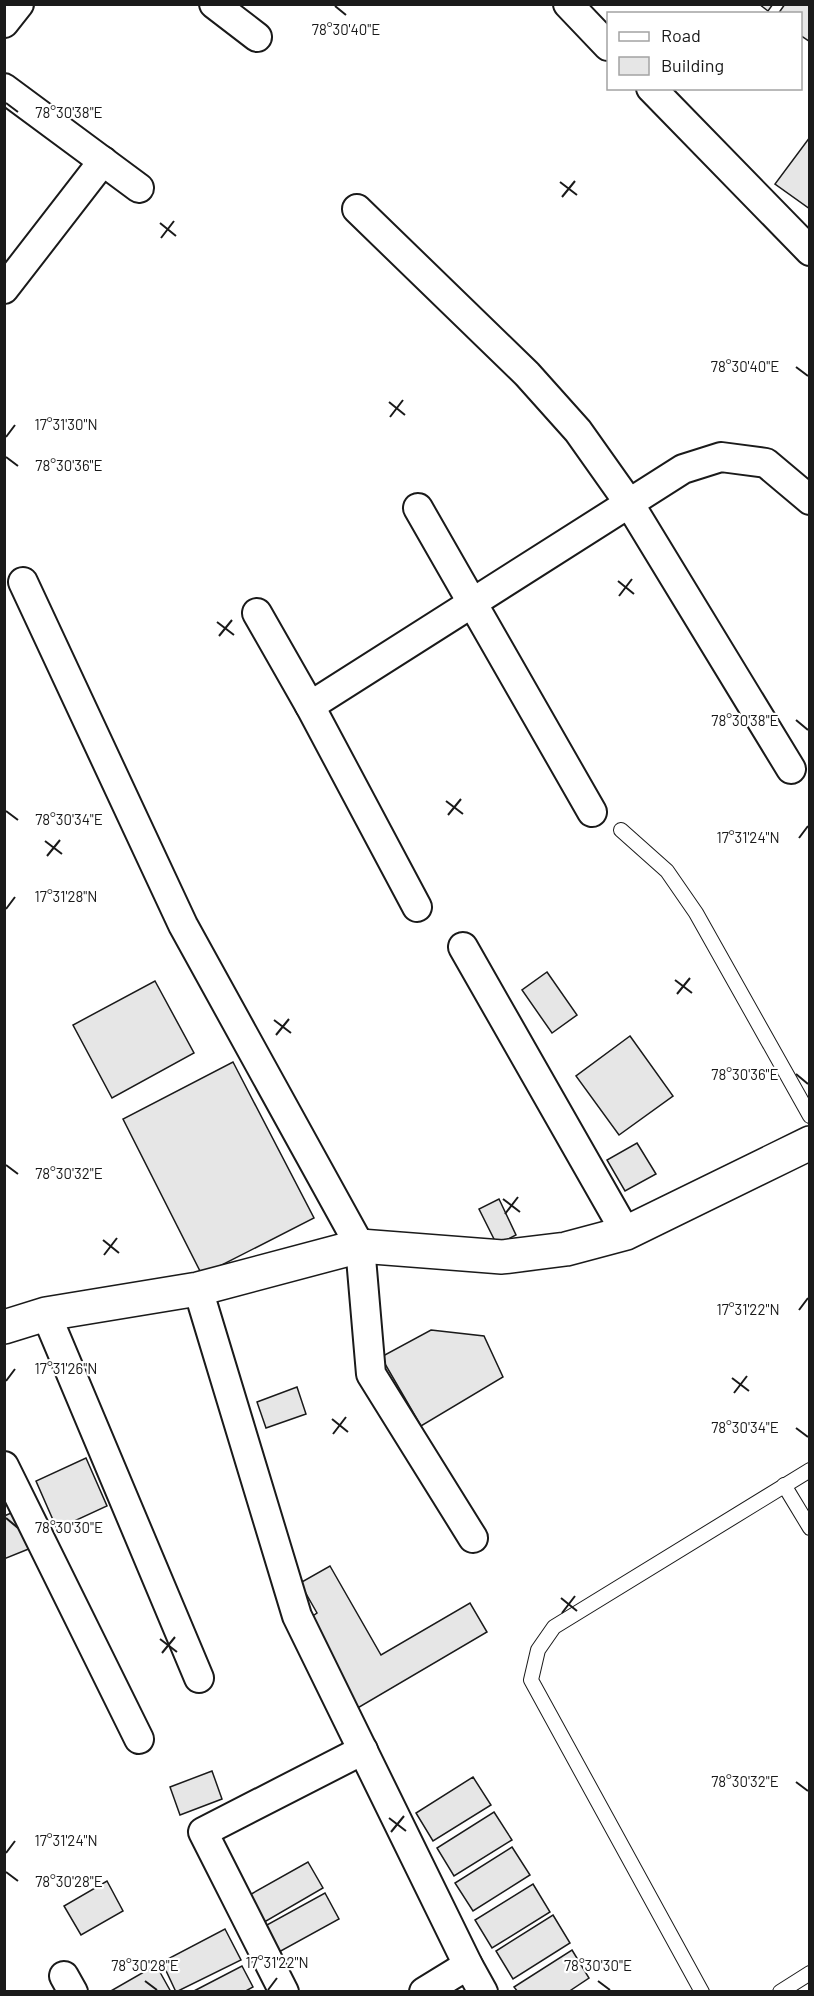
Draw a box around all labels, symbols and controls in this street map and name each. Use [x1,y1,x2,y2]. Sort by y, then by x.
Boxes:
legend [607,12,802,90]
text: 78°30'40"E [312,20,380,38]
text: Road [661,24,701,46]
text: Building [661,54,724,76]
text: 78°30'38"E [35,103,103,121]
text: 78°30'40"E [711,357,779,375]
text: 17°31'30"N [34,415,98,433]
text: 78°30'36"E [35,456,103,474]
text: 78°30'38"E [711,711,779,729]
text: 78°30'34"E [35,810,103,828]
text: 17°31'24"N [716,828,780,846]
text: 17°31'28"N [35,887,97,905]
text: 78°30'36"E [711,1065,779,1083]
text: 78°30'32"E [35,1164,103,1182]
text: 17°31'22"N [716,1300,780,1318]
text: 17°31'26"N [35,1359,97,1377]
text: 78°30'34"E [711,1418,779,1436]
text: 78°30'30"E [35,1518,103,1536]
text: 78°30'32"E [711,1772,779,1790]
text: 17°31'24"N [34,1831,98,1849]
text: 78°30'28"E [35,1872,103,1890]
text: 17°31'22"N [245,1953,309,1971]
text: 78°30'28"E [111,1956,179,1974]
text: 78°30'30"E [564,1956,632,1974]

